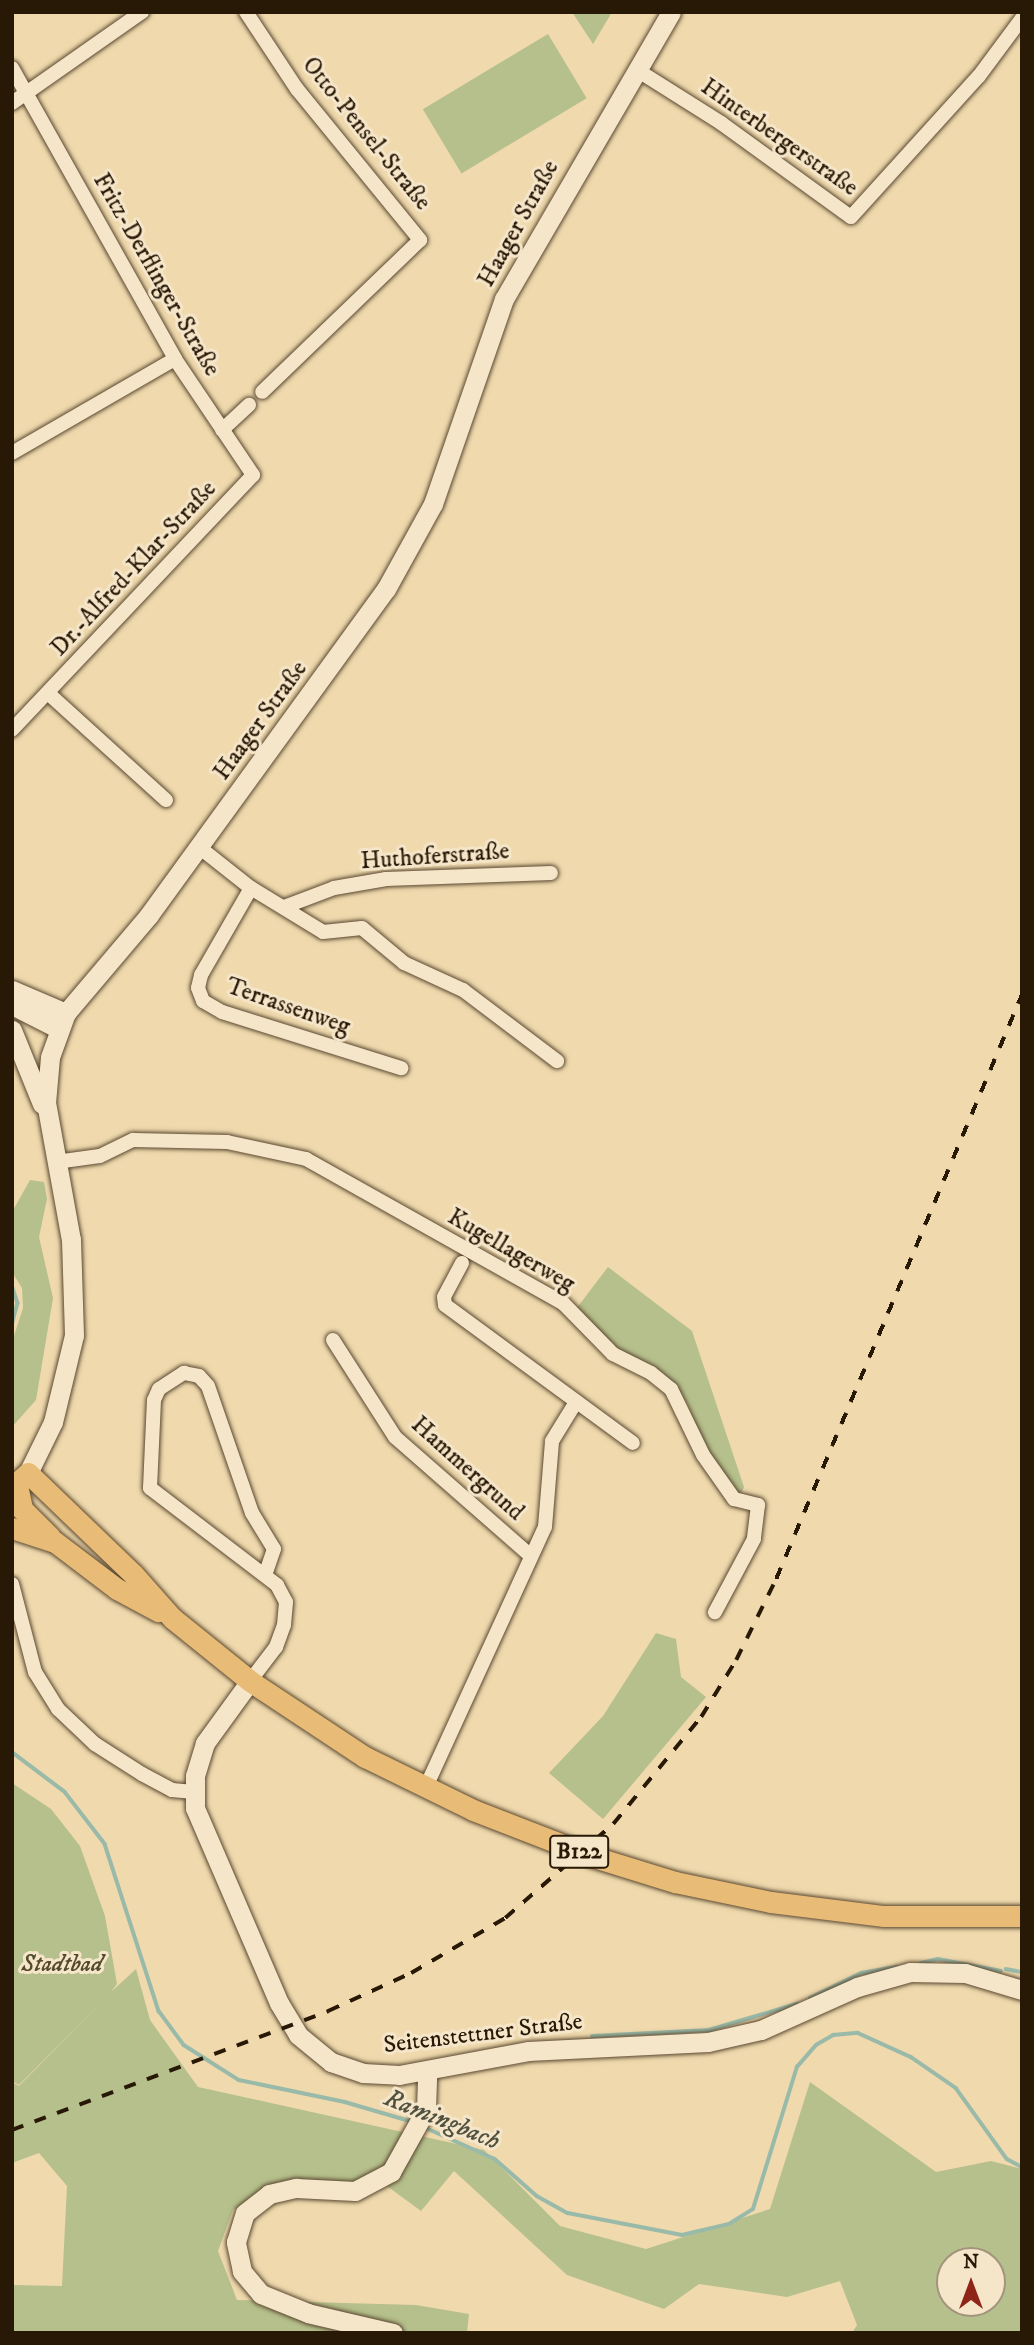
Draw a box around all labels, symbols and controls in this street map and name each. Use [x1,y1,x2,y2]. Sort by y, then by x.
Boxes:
street label: Otto-Pensel-Straße [295,52,437,216]
street label: Hinterbergerstraße [695,73,863,203]
street label: Haager Straße [472,156,566,292]
street label: Fritz-Derflinger-Straße [86,168,226,382]
street label: Dr.-Alfred-Klar-Straße [45,475,223,663]
street label: Haager Straße [208,656,314,786]
street label: Huthoferstraße [360,837,510,877]
street label: Terrassenweg [222,972,354,1042]
street label: Kugellagerweg [442,1203,580,1299]
street label: Hammergrund [405,1411,529,1527]
road number: B122 [548,1832,610,1871]
park label: Stadtbad [21,1951,103,1979]
street label: Seitenstettner Straße [382,2008,584,2060]
water label: Ramingbach [380,2083,504,2157]
north arrow [936,2247,1006,2317]
text: N [963,2251,979,2274]

